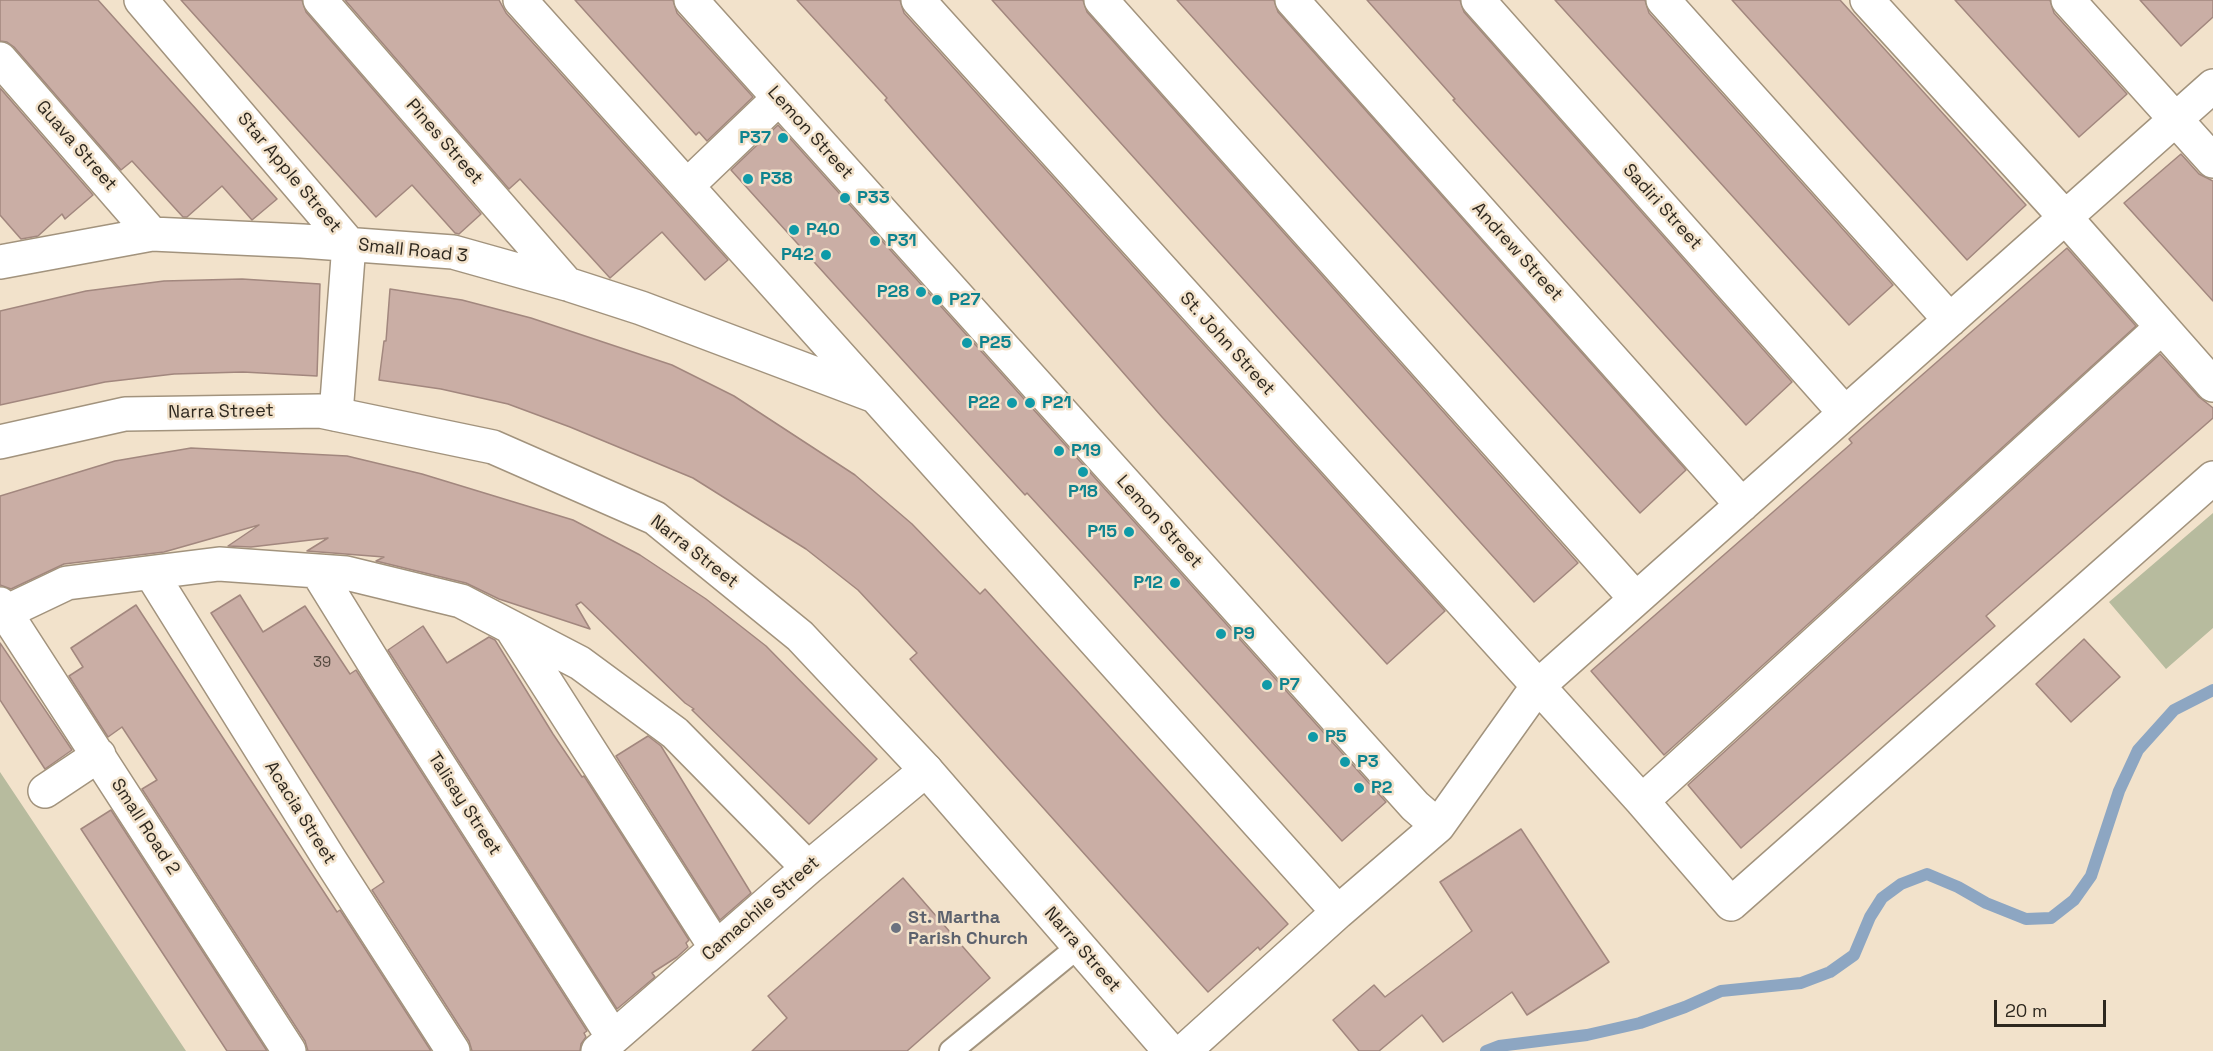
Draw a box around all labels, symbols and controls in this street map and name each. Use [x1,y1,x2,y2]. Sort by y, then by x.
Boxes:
street label: Lemon Street [763,82,857,184]
street label: Pines Street [401,95,487,189]
street label: Guava Street [31,97,121,195]
street label: Star Apple Street [232,109,346,237]
place label: P37 [739,127,771,149]
marker: P37 [776,131,790,145]
street label: Sadiri Street [1618,160,1706,254]
place label: P38 [760,168,793,190]
marker: P38 [741,172,755,186]
place label: P33 [857,187,890,209]
marker: P33 [838,191,852,205]
street label: Andrew Street [1467,198,1567,306]
place label: P40 [806,219,840,241]
marker: P40 [787,223,801,237]
place label: P31 [887,230,917,252]
marker: P31 [868,234,882,248]
street label: Small Road 3 [357,235,469,267]
place label: P42 [781,244,814,266]
marker: P42 [819,248,833,262]
place label: P28 [877,281,909,303]
marker: P28 [914,285,928,299]
street label: St. John Street [1175,288,1279,400]
place label: P27 [949,289,980,311]
marker: P27 [930,293,944,307]
place label: P25 [979,332,1011,354]
marker: P25 [960,336,974,350]
place label: P22 [968,392,1000,414]
place label: P21 [1042,392,1072,414]
marker: P22 [1005,396,1019,410]
marker: P21 [1023,396,1037,410]
street label: Narra Street [168,400,274,424]
place label: P19 [1071,440,1101,462]
marker: P19 [1052,444,1066,458]
marker: P18 [1076,465,1090,479]
street label: Lemon Street [1112,471,1206,573]
place label: P18 [1068,481,1098,503]
street label: Narra Street [646,511,742,593]
place label: P15 [1087,521,1117,543]
marker: P15 [1122,525,1136,539]
place label: P12 [1133,572,1163,594]
marker: P12 [1168,576,1182,590]
place label: P9 [1233,623,1255,645]
marker: P9 [1214,627,1228,641]
house number: 39 [313,654,331,672]
place label: P7 [1279,674,1300,696]
marker: P7 [1260,678,1274,692]
place label: P5 [1325,726,1347,748]
marker: P5 [1306,730,1320,744]
street label: Talisay Street [423,748,505,860]
place label: P3 [1357,751,1379,773]
marker: P3 [1338,755,1352,769]
street label: Acacia Street [260,758,340,868]
street label: Small Road 2 [106,775,184,879]
place label: P2 [1371,777,1393,799]
marker: P2 [1352,781,1366,795]
street label: Camachile Street [698,852,824,966]
street label: Narra Street [1039,903,1125,997]
place label: St. Martha Parish Church [908,907,1028,950]
marker: St. Martha Parish Church [889,921,903,935]
scale bar [1997,988,2110,1026]
text: 20 m [2005,999,2048,1022]

